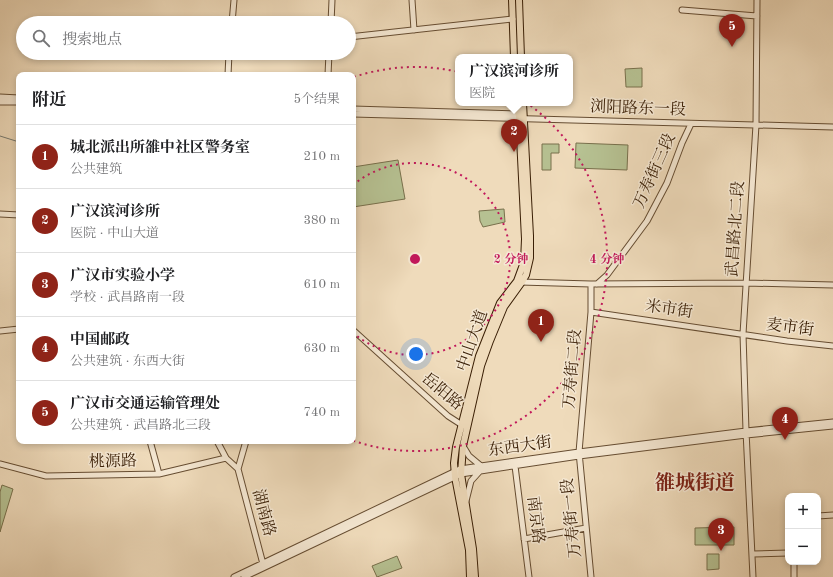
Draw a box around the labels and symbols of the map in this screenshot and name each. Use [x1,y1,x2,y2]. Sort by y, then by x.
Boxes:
pin: 5 [719,14,745,47]
street label: 浏阳路东一段 [590,97,686,119]
pin: 2 [501,119,527,152]
street label: 万寿街三段 [630,130,679,211]
street label: 武昌路北二段 [723,180,747,277]
centre of rings [408,252,422,266]
text: 2 分钟 [494,252,528,266]
text: 4 分钟 [590,252,624,266]
street label: 米市街 [644,297,694,321]
street label: 中山大道 [453,307,491,374]
pin: 1 [528,309,554,342]
street label: 麦市街 [765,315,815,339]
street label: 万寿街二段 [560,328,584,410]
your location [406,344,426,364]
street label: 岳阳路 [418,369,467,414]
pin: 4 [772,407,798,440]
street label: 东西大街 [487,433,553,459]
street label: 桃源路 [89,452,137,470]
district label: 雒城街道 [655,471,735,494]
street label: 万寿街一段 [558,477,584,559]
street label: 湖南路 [249,487,279,538]
street label: 南京路 [524,495,548,545]
pin: 3 [708,518,734,551]

